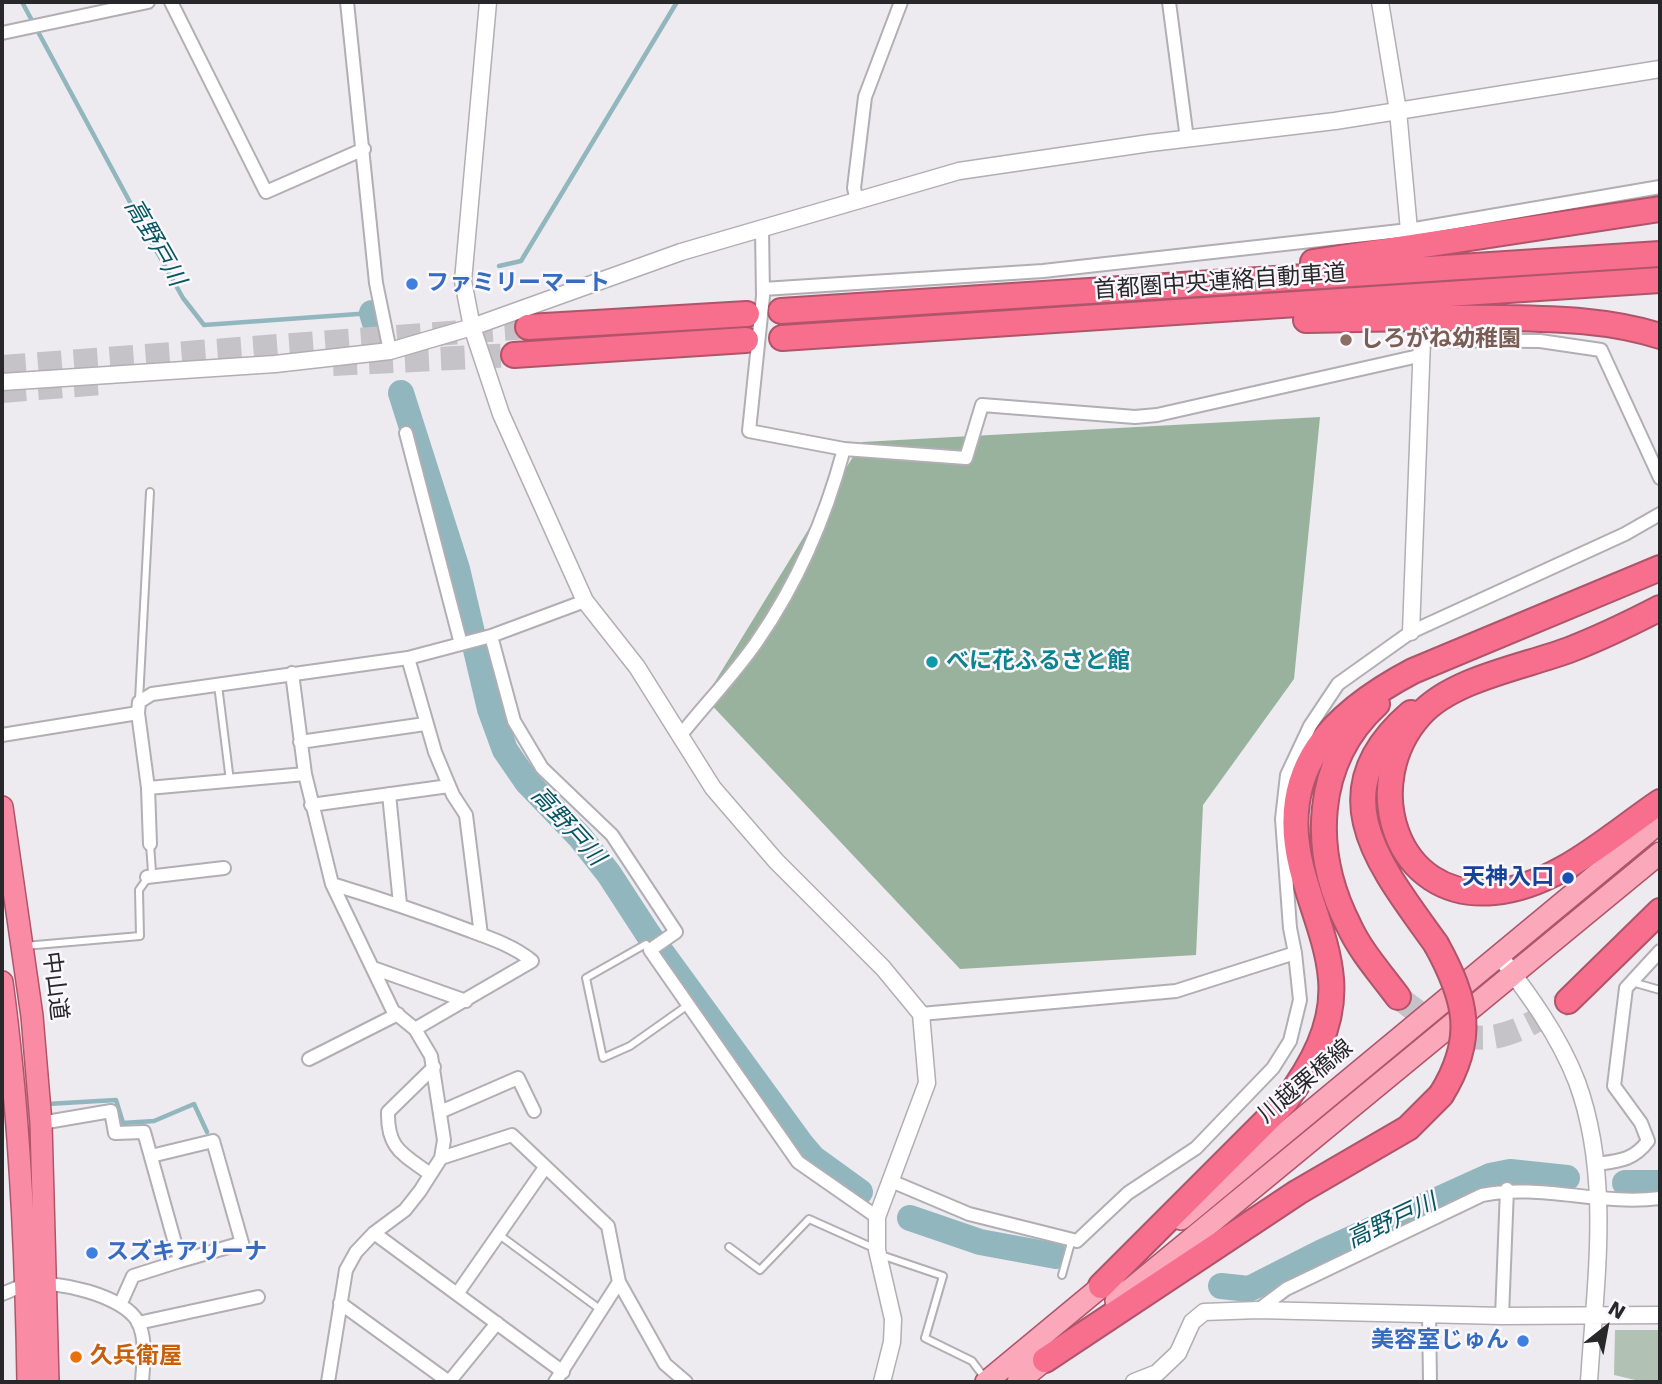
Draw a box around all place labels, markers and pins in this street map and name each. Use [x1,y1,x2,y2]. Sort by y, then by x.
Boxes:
place label: ファミリーマート [426,270,610,298]
marker: ファミリーマート [404,276,420,292]
place label: しろがね幼稚園 [1360,326,1521,354]
marker: しろがね幼稚園 [1338,332,1354,348]
place label: べに花ふるさと館 [946,648,1130,676]
marker: べに花ふるさと館 [924,654,940,670]
place label: 天神入口 [1462,864,1554,892]
marker: 天神入口 [1560,870,1576,886]
place label: スズキアリーナ [106,1239,267,1267]
marker: スズキアリーナ [84,1245,100,1261]
place label: 美容室じゅん [1371,1327,1509,1355]
marker: 美容室じゅん [1515,1333,1531,1349]
place label: 久兵衛屋 [90,1343,182,1371]
marker: 久兵衛屋 [68,1349,84,1365]

